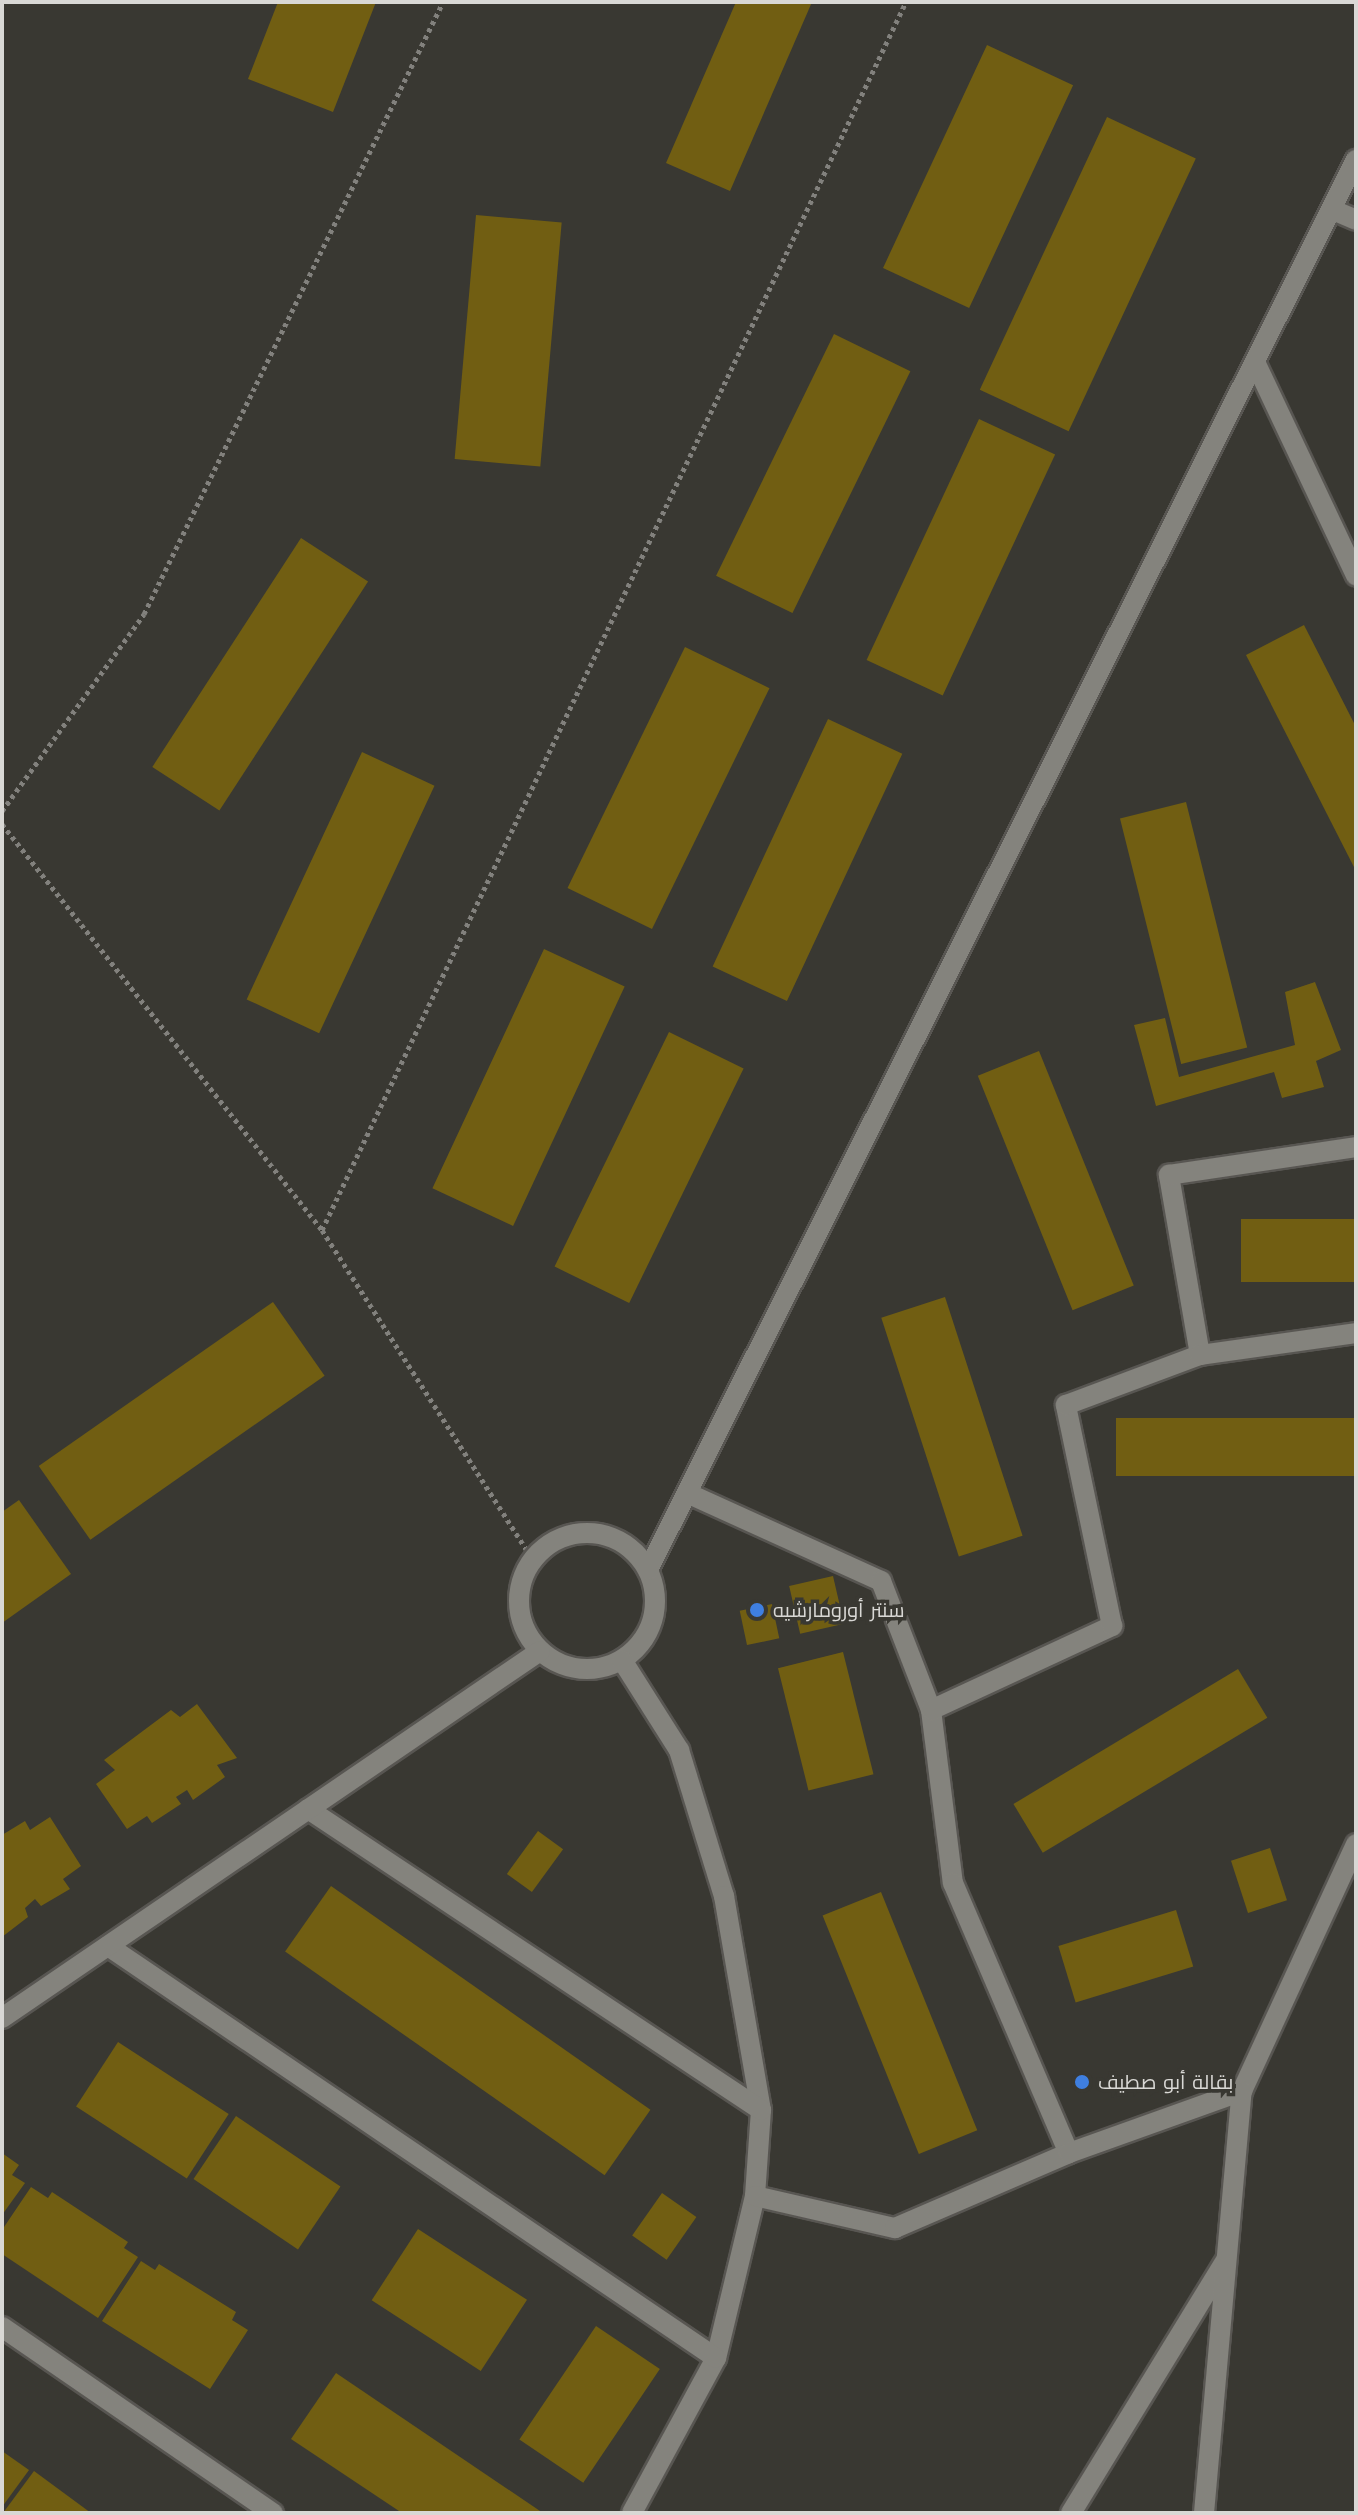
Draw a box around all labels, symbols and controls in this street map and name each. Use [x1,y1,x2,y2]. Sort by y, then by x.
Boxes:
place label: سنتر أورومارشيه [773,1598,905,1622]
marker: سنتر أورومارشيه [748,1601,766,1619]
place label: بقالة أبو صطيف [1098,2070,1233,2094]
marker: بقالة أبو صطيف [1073,2073,1091,2091]

